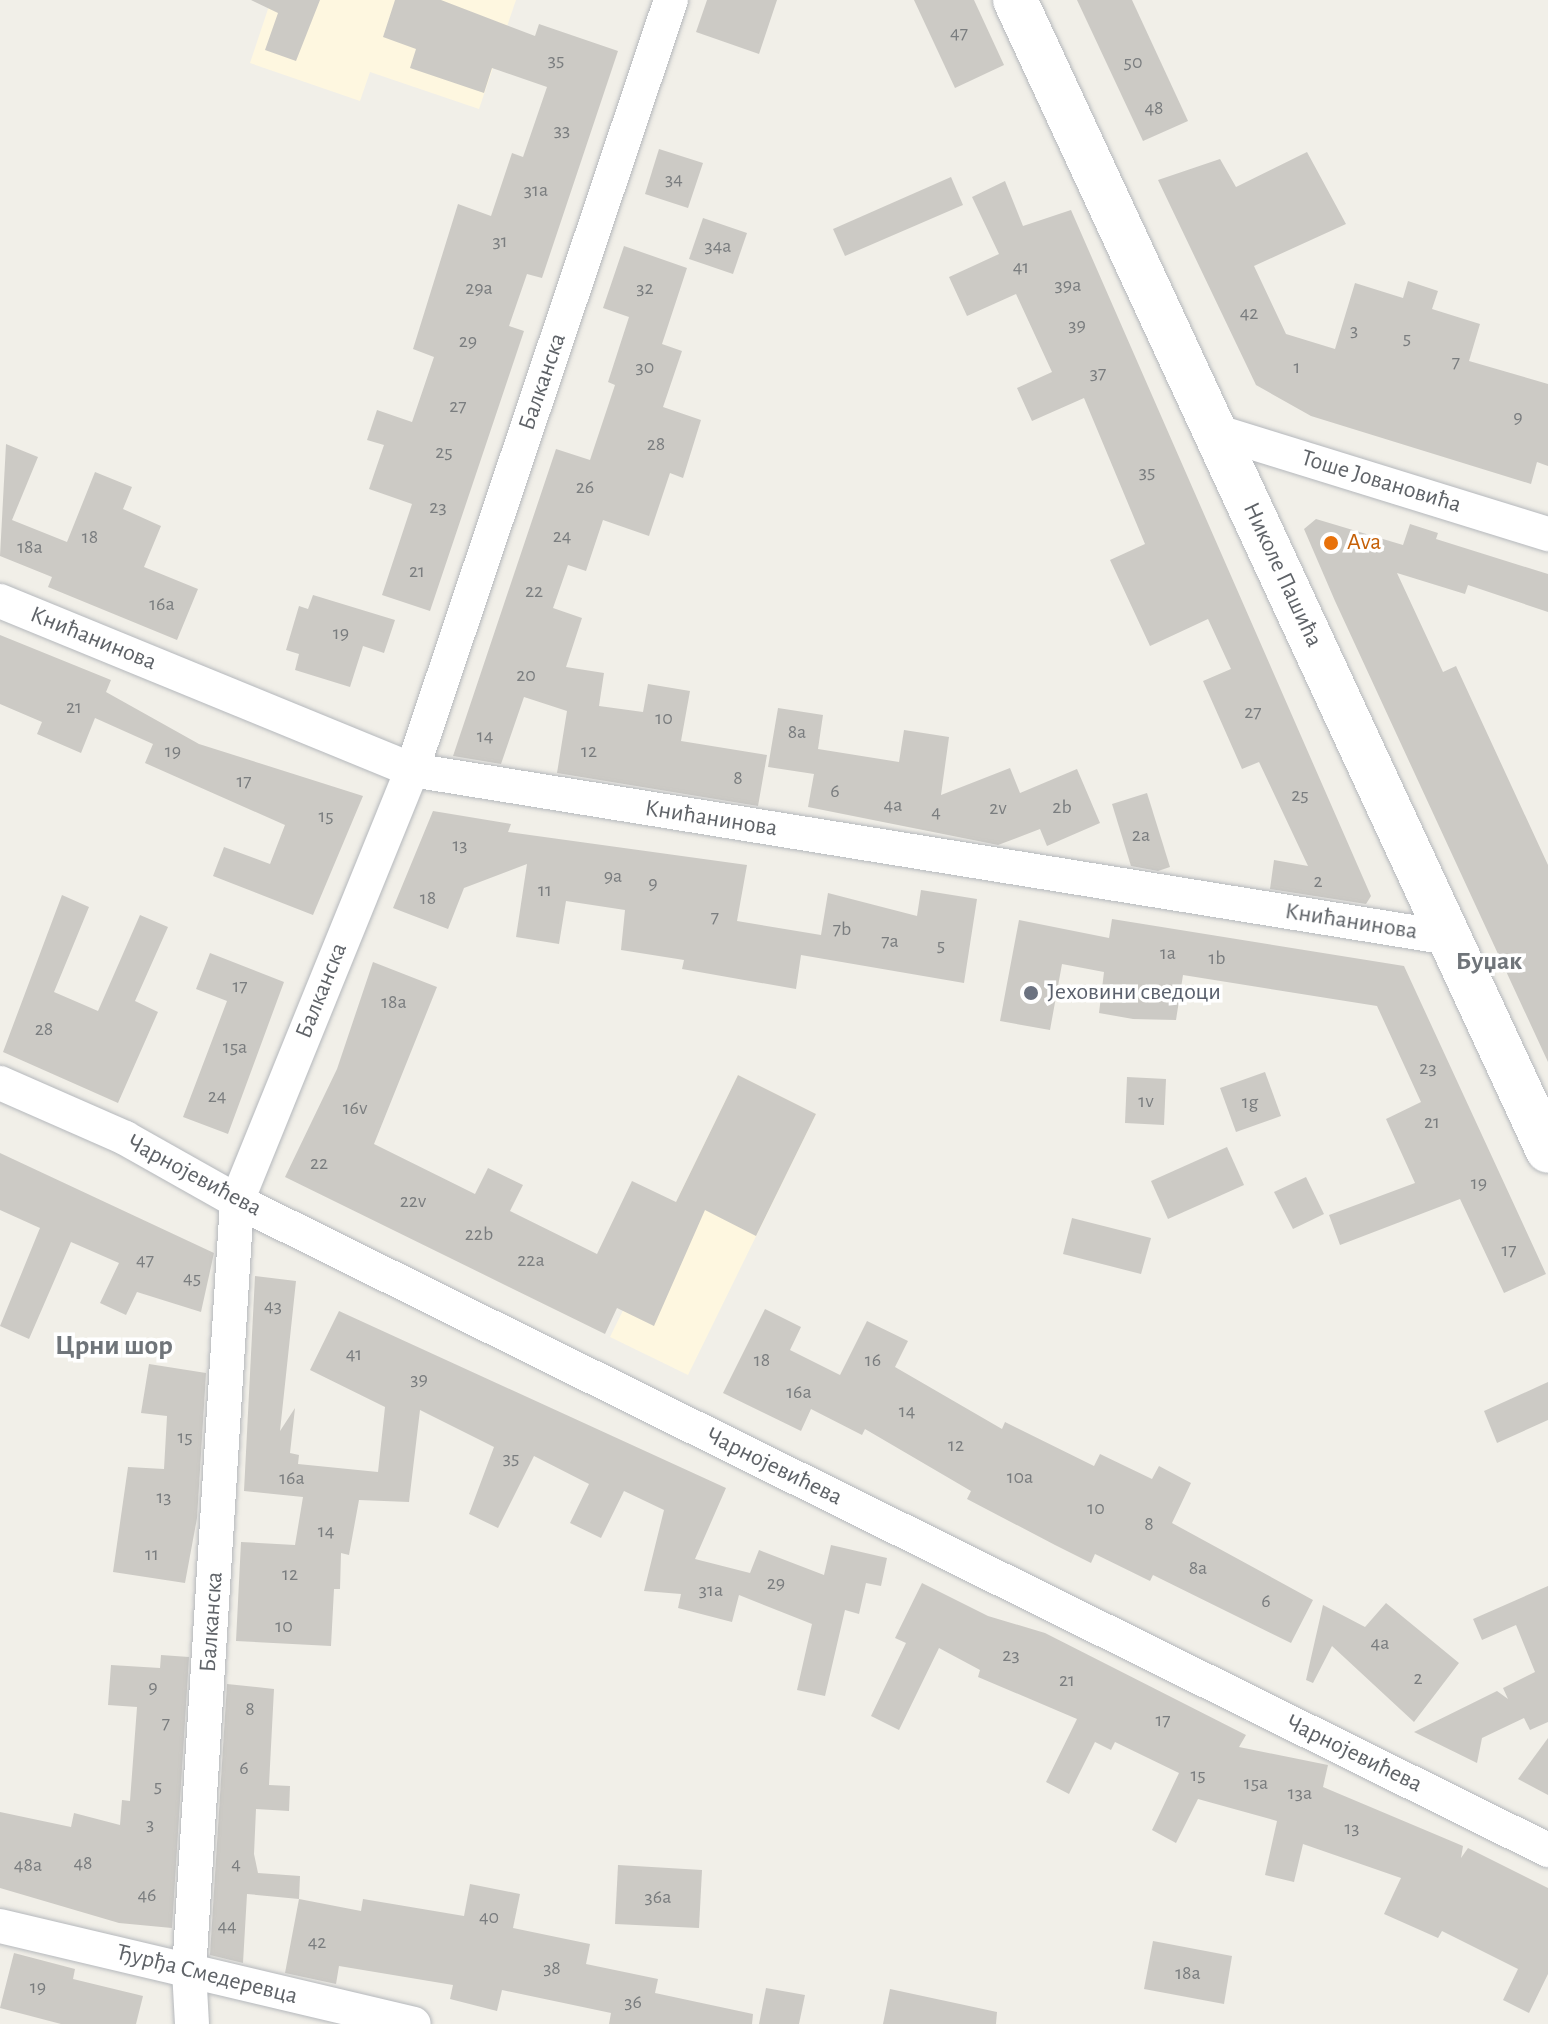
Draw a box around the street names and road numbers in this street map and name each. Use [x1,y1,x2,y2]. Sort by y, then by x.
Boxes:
street label: Балканска [513,330,573,434]
street label: Тоше Јовановића [1298,444,1464,520]
street label: Николе Пашића [1236,498,1328,652]
street label: Книћанинова [26,601,160,677]
street label: Книћанинова [643,794,779,844]
street label: Книћанинова [1283,897,1419,947]
street label: Балканска [290,939,354,1043]
street label: Чарнојевићева [122,1129,266,1223]
street label: Чарнојевићева [701,1422,847,1512]
street label: Балканска [194,1571,230,1673]
street label: Чарнојевићева [1281,1709,1427,1799]
street label: Ђурђа Смедеревца [114,1939,300,2011]

